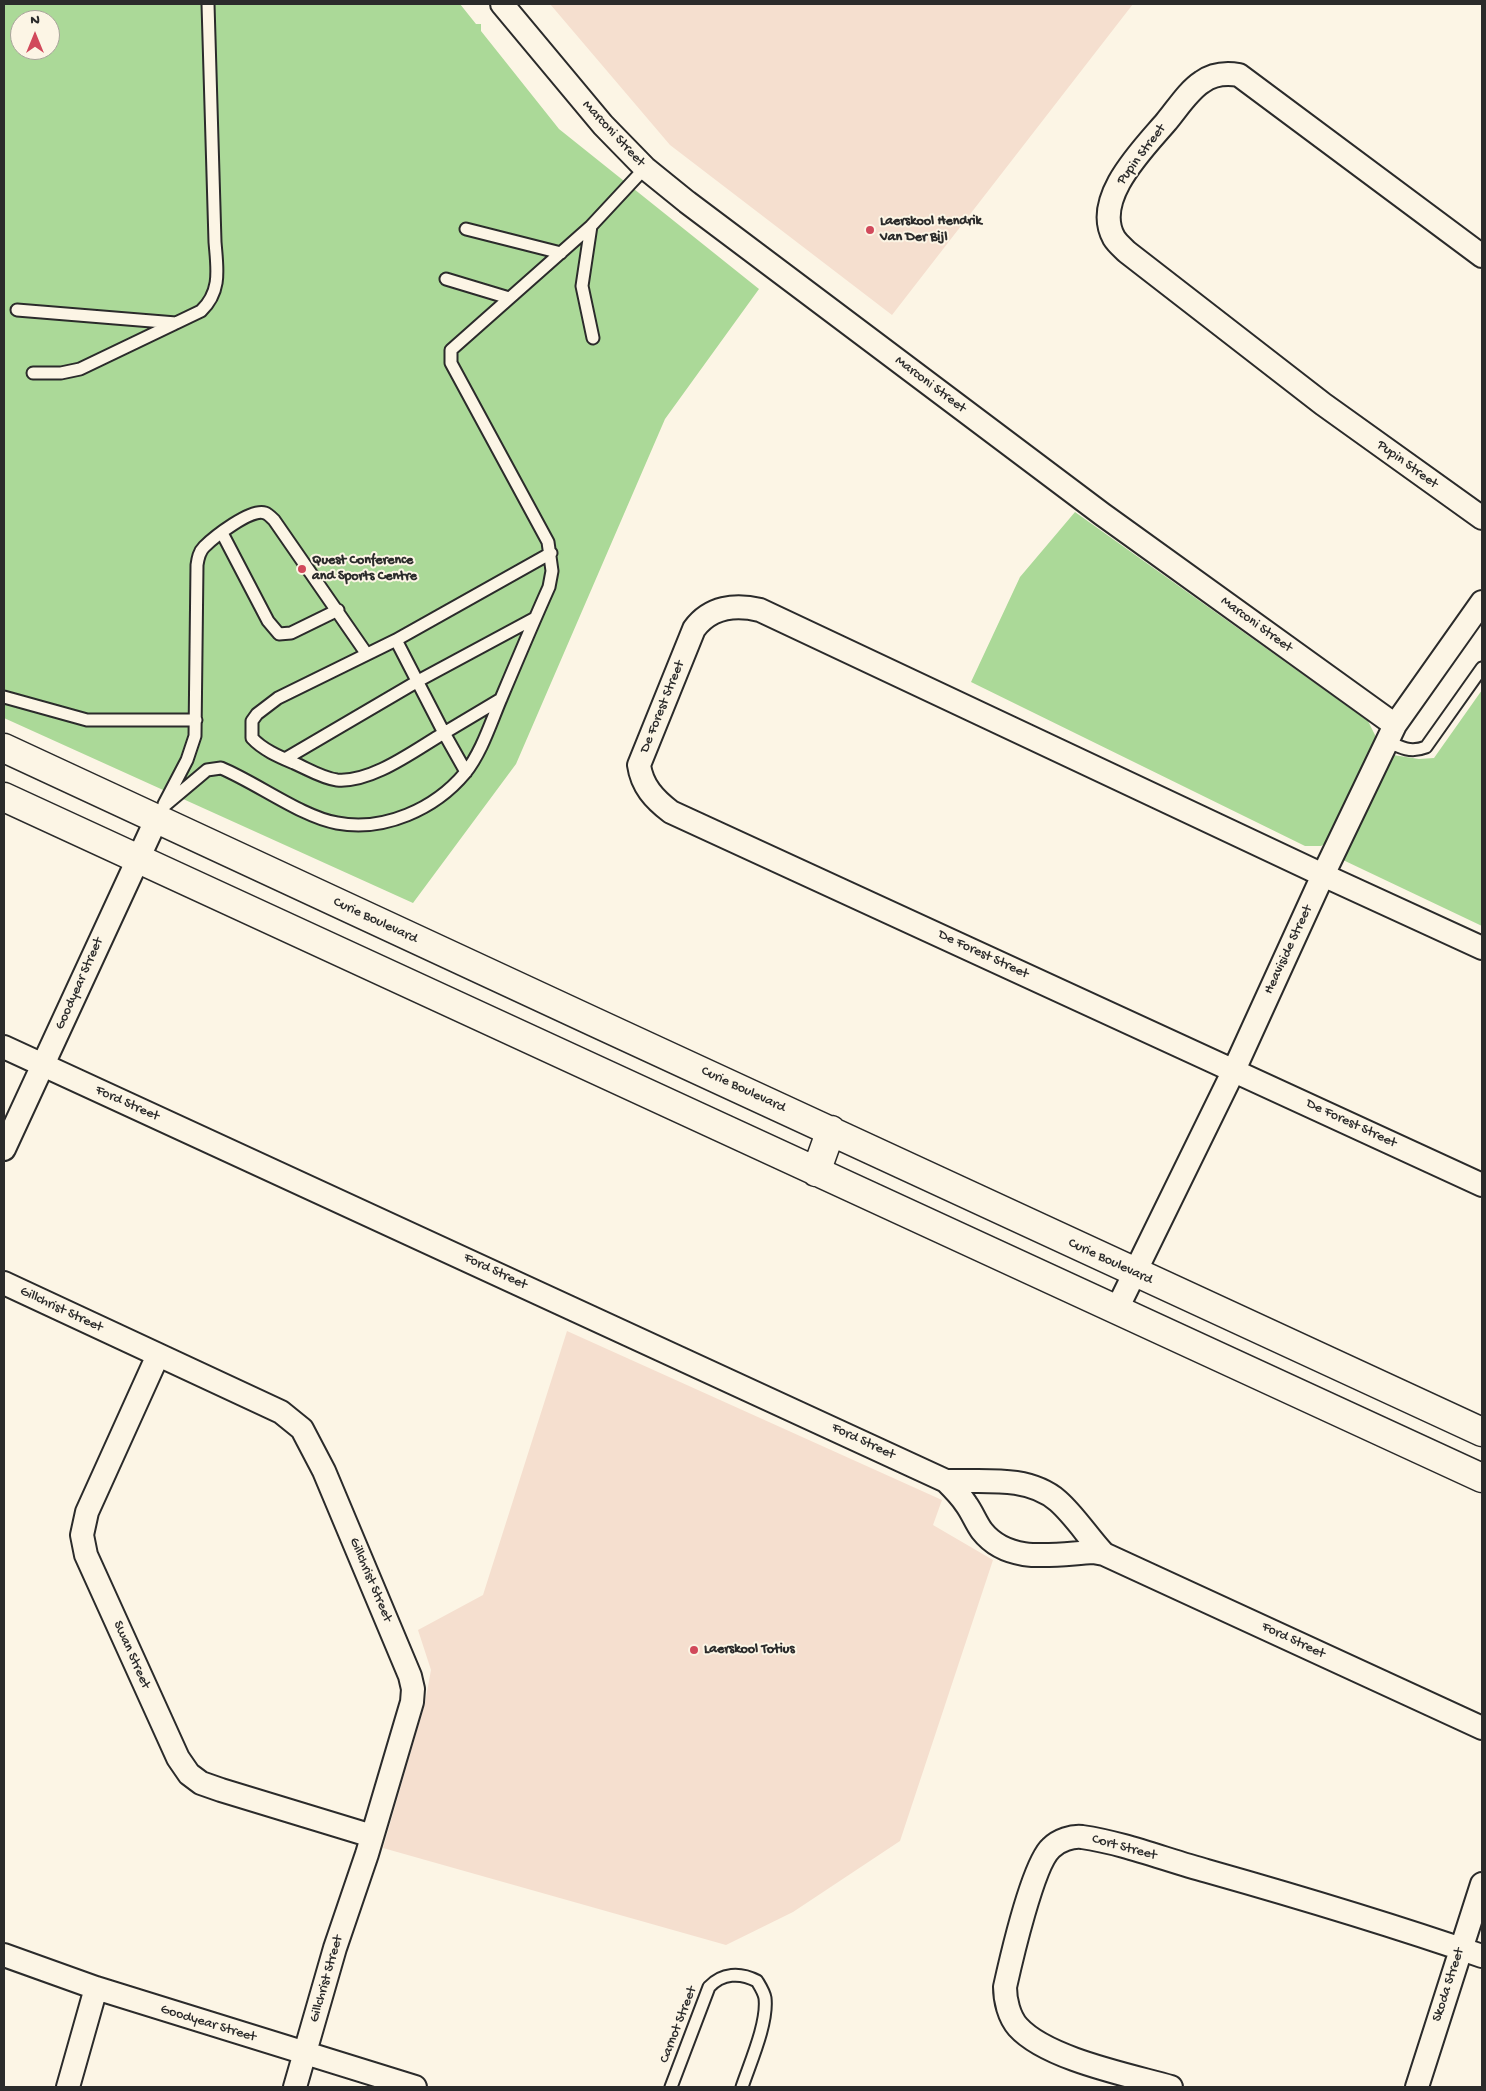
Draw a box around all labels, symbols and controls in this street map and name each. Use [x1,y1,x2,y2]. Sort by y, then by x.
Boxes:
north arrow [10,10,60,60]
text: N [30,12,40,29]
street label: Marconi Street [578,97,648,171]
street label: Pupin Street [1114,121,1170,189]
place label: Laerskool Hendrik Van Der Bijl [880,214,982,246]
marker: Laerskool Hendrik Van Der Bijl [864,224,876,236]
street label: Marconi Street [891,353,969,417]
street label: Pupin Street [1373,437,1441,493]
place label: Quest Conference and Sports Centre [312,553,417,586]
marker: Quest Conference and Sports Centre [296,563,308,575]
street label: Marconi Street [1217,593,1295,657]
street label: De Forest Street [637,659,689,755]
street label: Curie Boulevard [330,894,420,948]
street label: Heaviside Street [1261,903,1317,997]
street label: De Forest Street [935,927,1031,983]
street label: Goodyear Street [52,935,108,1033]
street label: Curie Boulevard [698,1063,788,1117]
street label: Ford Street [92,1082,162,1126]
street label: De Forest Street [1303,1096,1399,1152]
street label: Curie Boulevard [1065,1235,1155,1289]
street label: Ford Street [461,1250,529,1294]
street label: Gillchrist Street [17,1283,105,1337]
street label: Ford Street [829,1420,897,1464]
street label: Gillchrist Street [345,1535,395,1625]
street label: Swan Street [109,1619,153,1691]
street label: Ford Street [1259,1619,1327,1663]
place label: Laerskool Totius [704,1642,795,1658]
marker: Laerskool Totius [688,1644,700,1656]
street label: Cort Street [1090,1831,1158,1865]
street label: Gillchrist Street [307,1934,347,2024]
street label: Skoda Street [1429,1946,1469,2024]
street label: Carnot Street [657,1984,701,2066]
street label: Goodyear Street [158,2001,258,2047]

